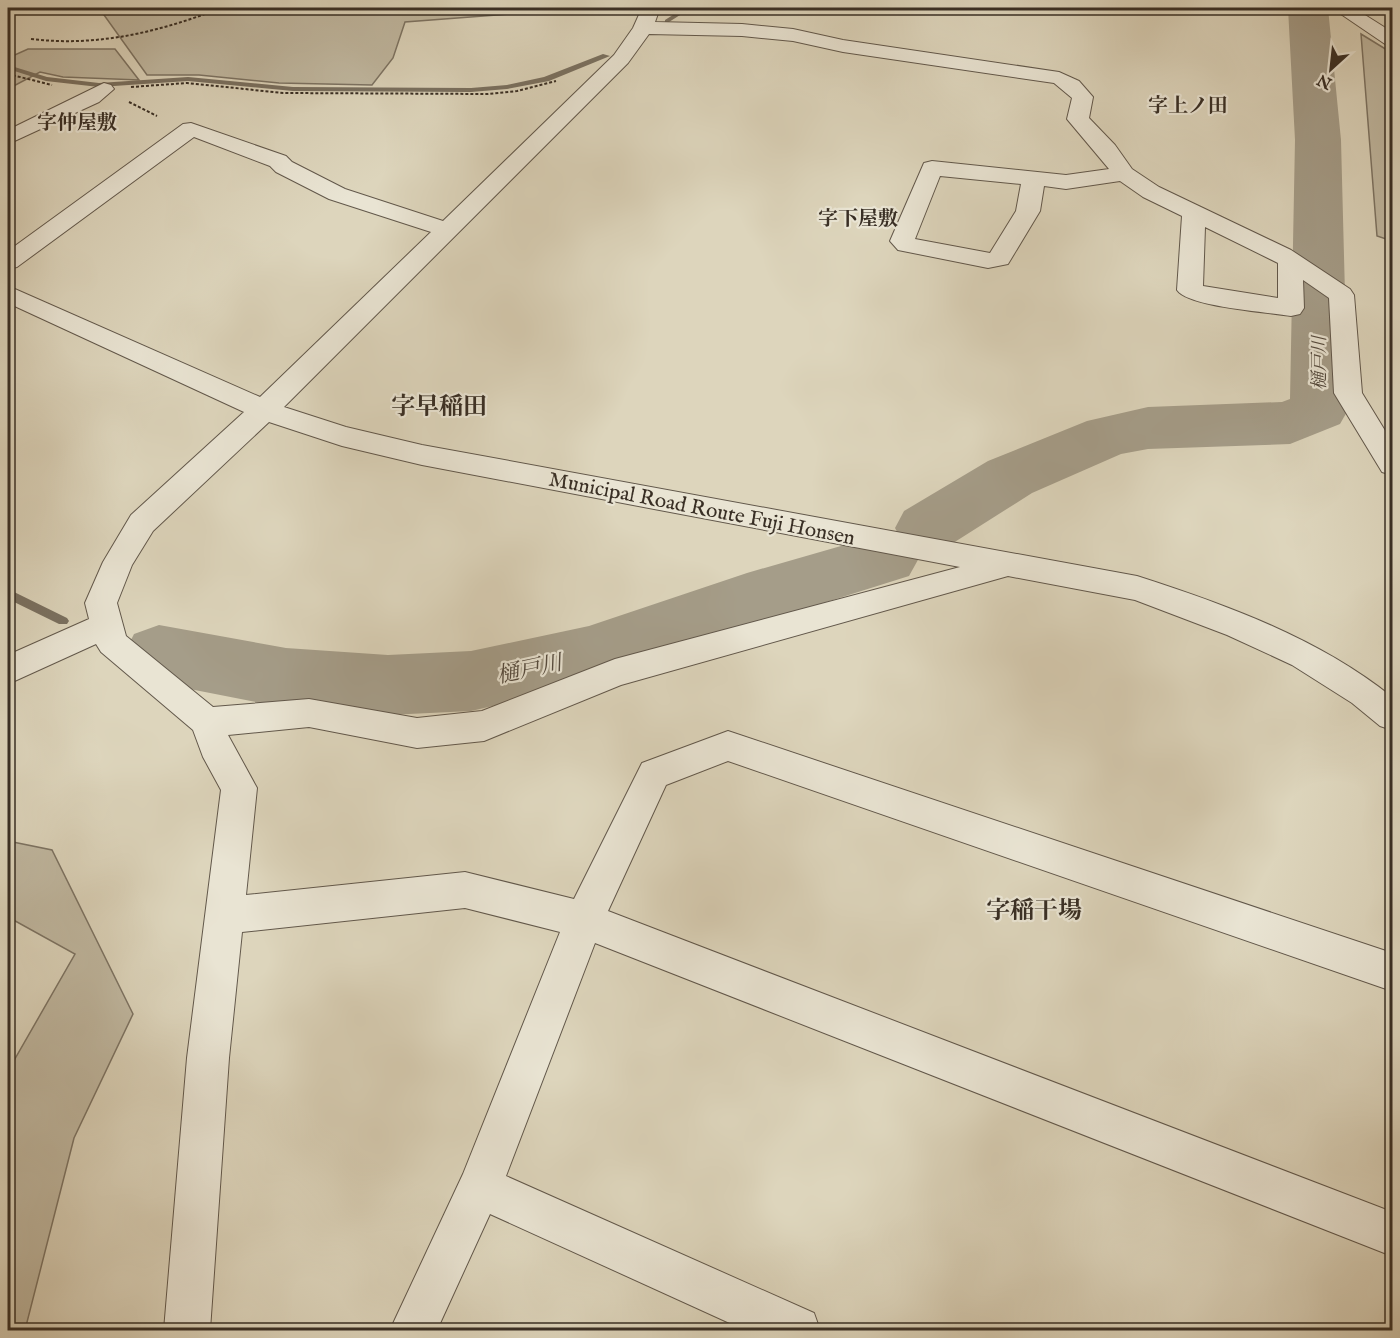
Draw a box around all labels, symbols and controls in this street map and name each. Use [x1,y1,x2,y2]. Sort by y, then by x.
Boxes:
north arrow [1301,39,1361,99]
text: N [1314,68,1337,93]
district label: 字上ノ田 [1148,94,1228,119]
district label: 字仲屋敷 [37,111,117,136]
district label: 字下屋敷 [818,207,898,232]
water label: 樋戸川 [1309,334,1332,390]
district label: 字早稲田 [391,392,487,423]
street label: Municipal Road Route Fuji Honsen [546,466,857,552]
water label: 樋戸川 [494,649,567,691]
district label: 字稲干場 [986,896,1082,927]

